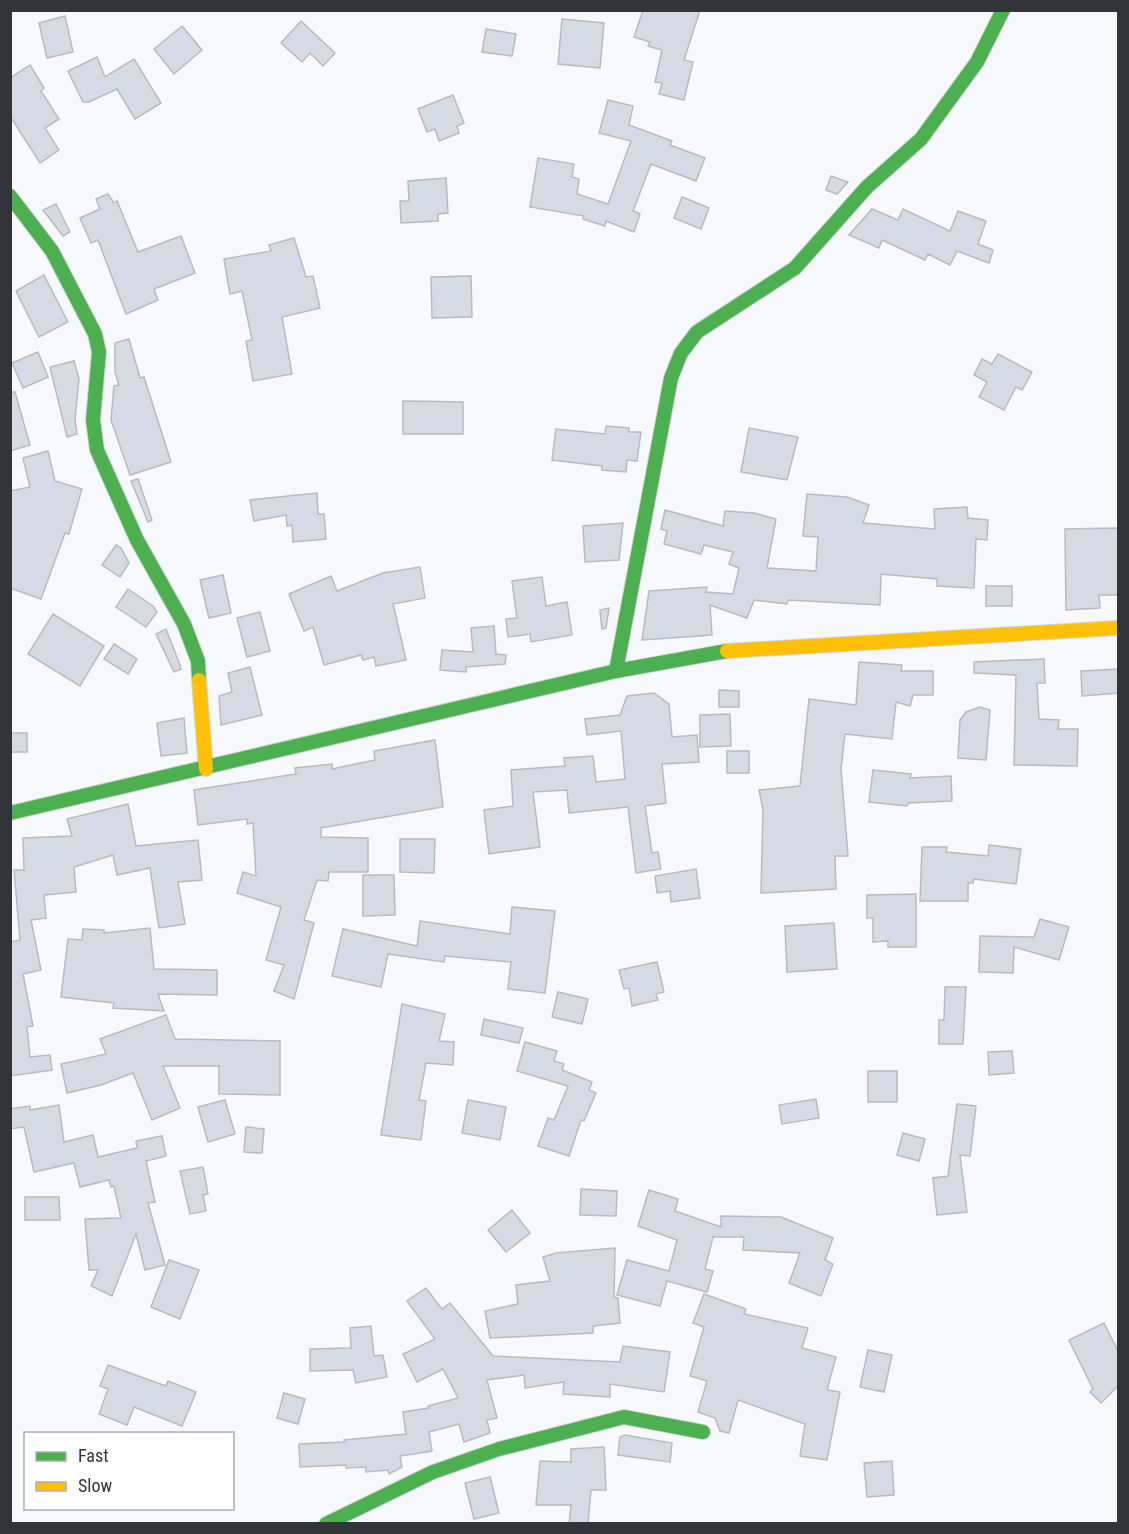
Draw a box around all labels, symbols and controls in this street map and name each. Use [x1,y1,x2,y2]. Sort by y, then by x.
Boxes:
legend [24,1432,234,1510]
text: Fast [78,1445,109,1466]
text: Slow [78,1475,113,1496]

